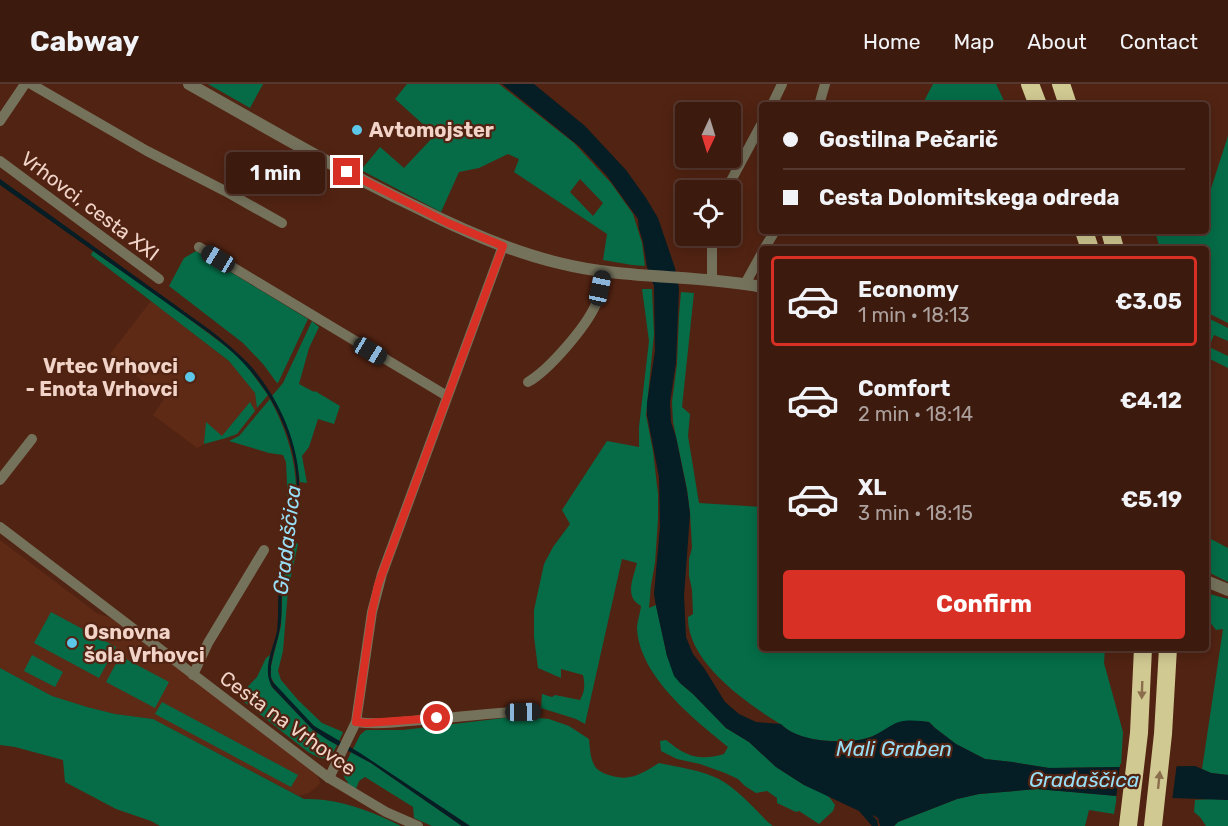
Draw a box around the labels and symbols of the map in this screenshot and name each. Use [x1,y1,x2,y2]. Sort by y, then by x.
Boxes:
north arrow [675,102,741,168]
place label: Avtomojster [369,118,494,142]
marker: Avtomojster [350,123,364,137]
street label: Vrhovci, cesta XXI [16,146,164,266]
callout: 1 min [227,151,326,193]
route end [333,158,360,185]
car [198,242,238,276]
car [587,269,613,307]
car [350,334,390,368]
place label: Vrtec Vrhovci - Enota Vrhovci [25,354,178,401]
marker: Vrtec Vrhovci - Enota Vrhovci [183,370,197,384]
water label: Gradaščica [267,483,306,596]
place label: Osnovna šola Vrhovci [84,620,205,667]
marker: Osnovna šola Vrhovci [65,636,79,650]
street label: Cesta na Vrhovce [215,666,361,780]
one-way arrow [1137,681,1146,700]
car [505,703,541,721]
route start [423,704,450,731]
water label: Mali Graben [836,736,952,761]
water label: Gradaščica [1029,767,1139,792]
one-way arrow [1154,771,1164,790]

